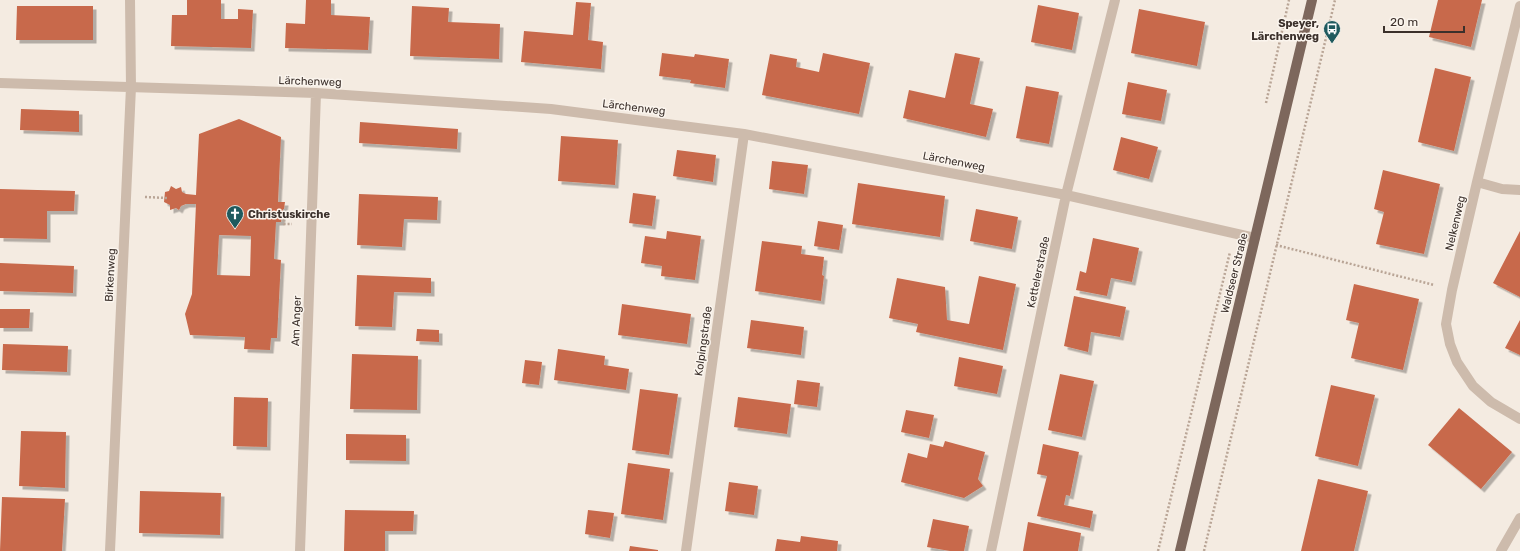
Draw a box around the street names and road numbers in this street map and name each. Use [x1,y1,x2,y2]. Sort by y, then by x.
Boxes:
street label: Lärchenweg [278,74,342,89]
street label: Lärchenweg [602,97,666,118]
street label: Lärchenweg [922,149,986,174]
street label: Nelkenweg [1443,194,1468,252]
street label: Waldseer Straße [1218,232,1251,315]
street label: Kettelerstraße [1025,235,1052,309]
street label: Birkenweg [103,248,118,302]
street label: Am Anger [289,295,304,346]
street label: Kolpingstraße [692,305,715,377]

